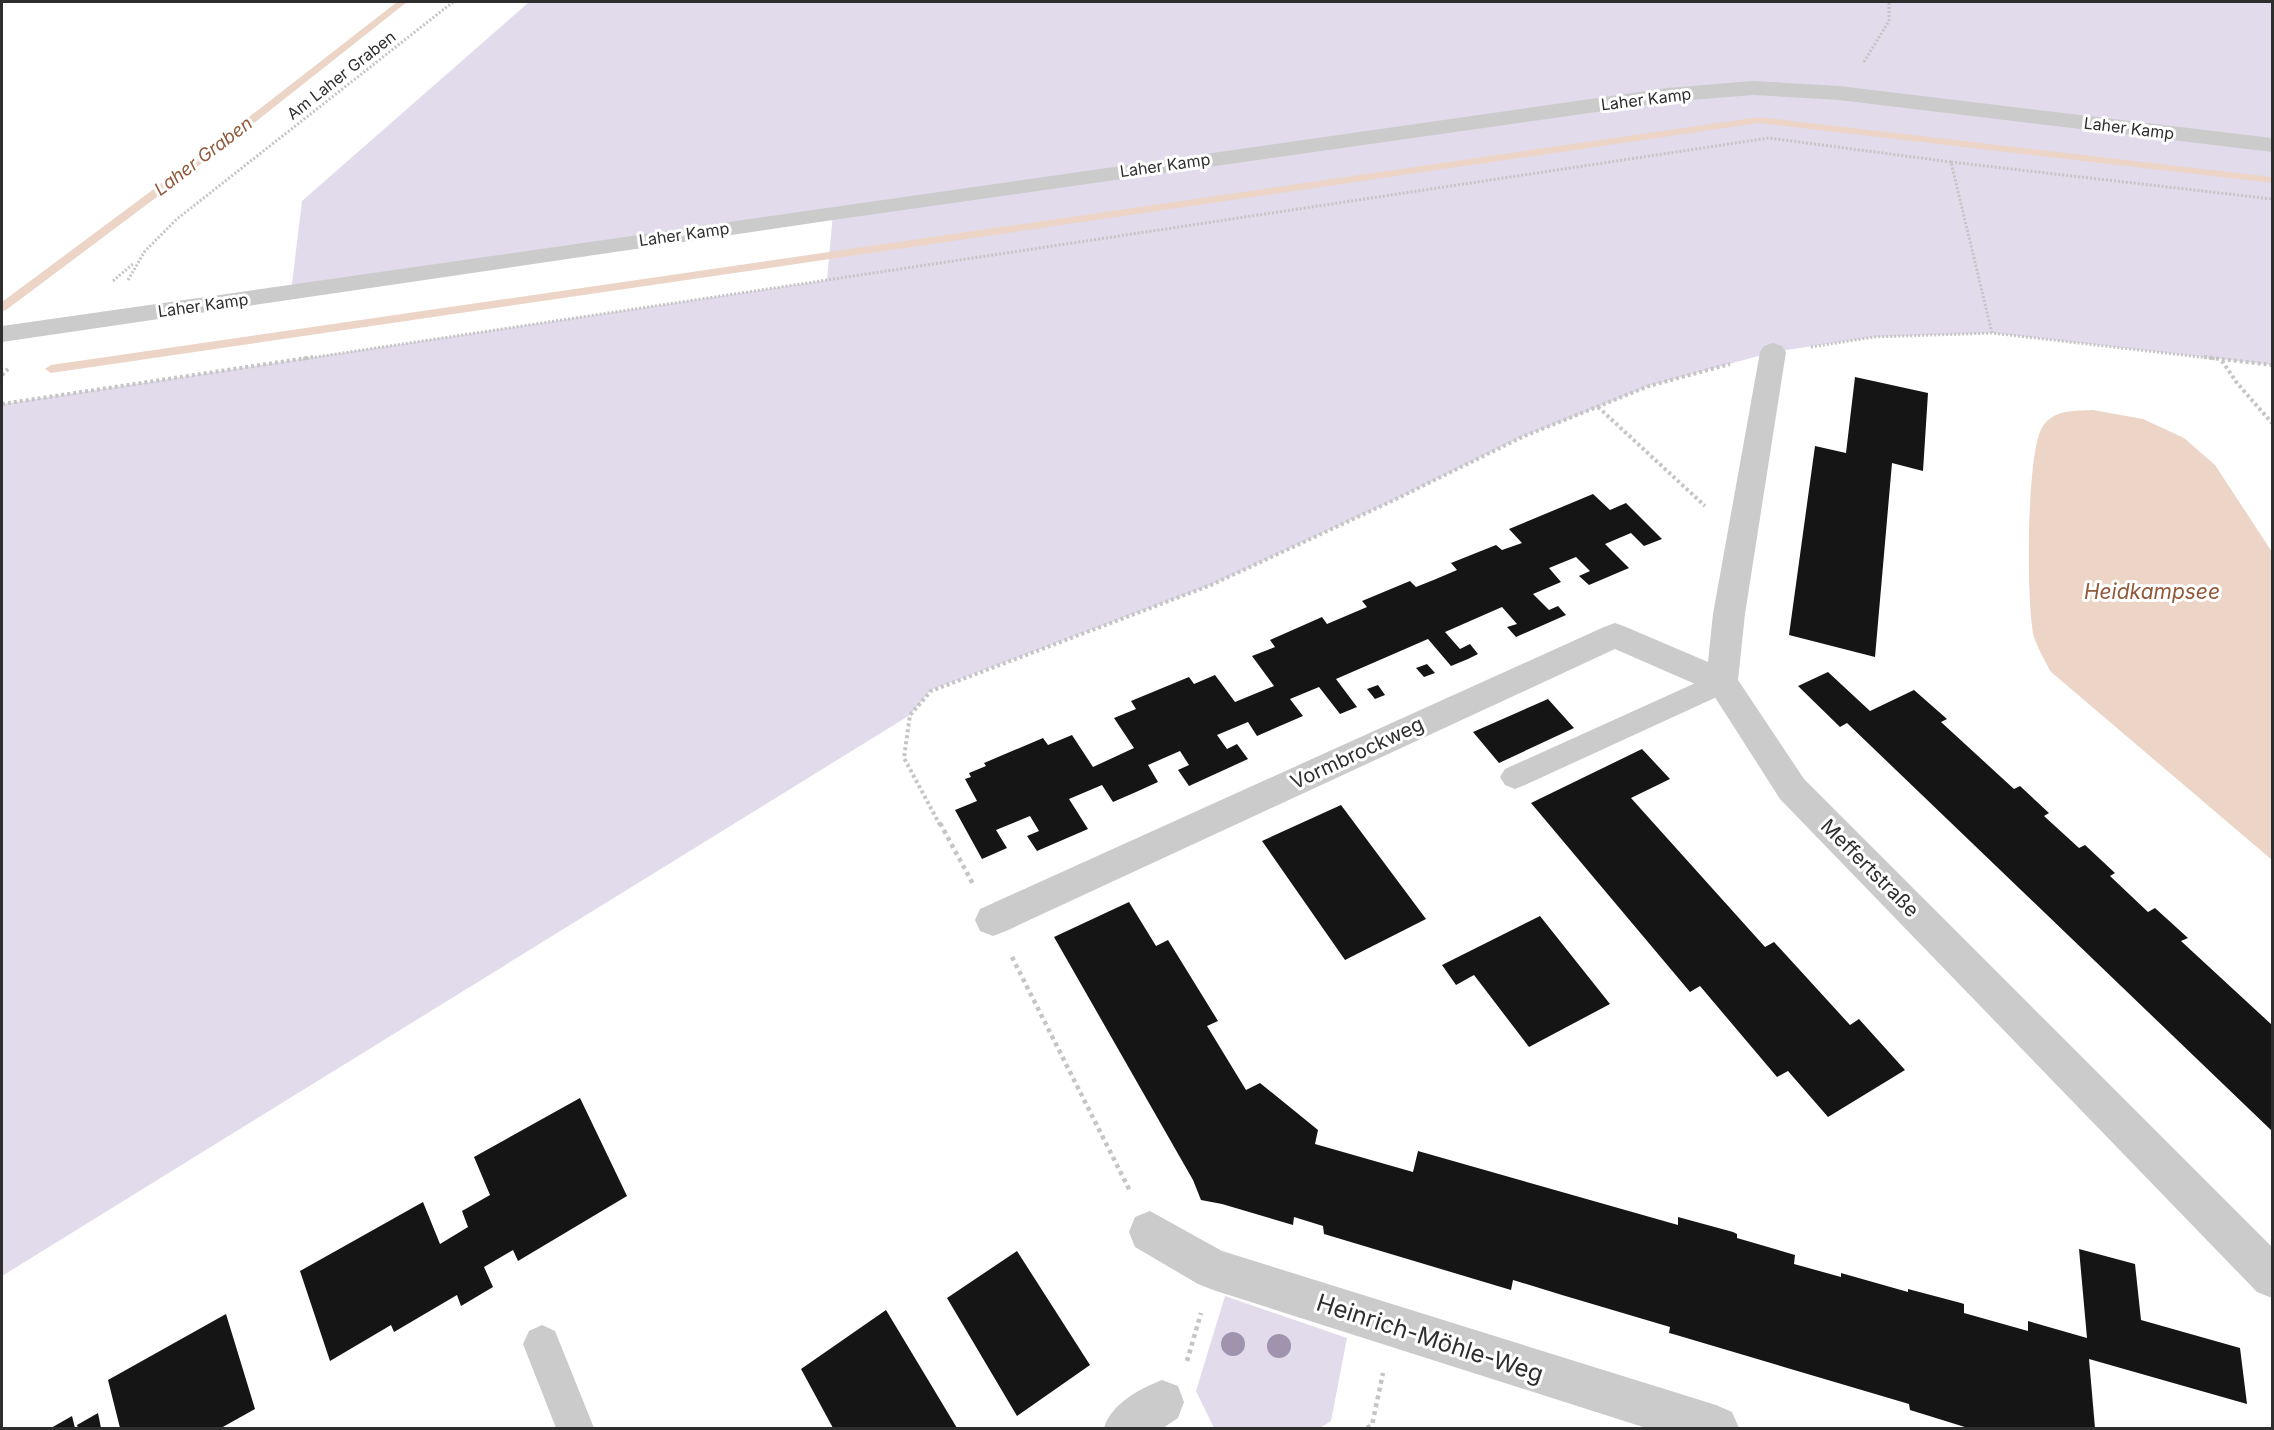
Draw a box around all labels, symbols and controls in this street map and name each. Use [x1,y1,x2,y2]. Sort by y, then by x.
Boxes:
street label: Am Laher Graben [283,26,399,124]
street label: Laher Kamp [1600,84,1692,114]
water label: Laher Graben [150,112,256,200]
street label: Laher Kamp [2083,113,2175,143]
street label: Laher Kamp [1119,149,1211,181]
street label: Laher Kamp [638,218,730,250]
street label: Laher Kamp [157,289,249,321]
water label: Heidkampsee [2084,579,2220,604]
street label: Vormbrockweg [1287,712,1427,794]
street label: Meffertstraße [1816,814,1924,922]
street label: Heinrich-Möhle-Weg [1313,1288,1547,1388]

